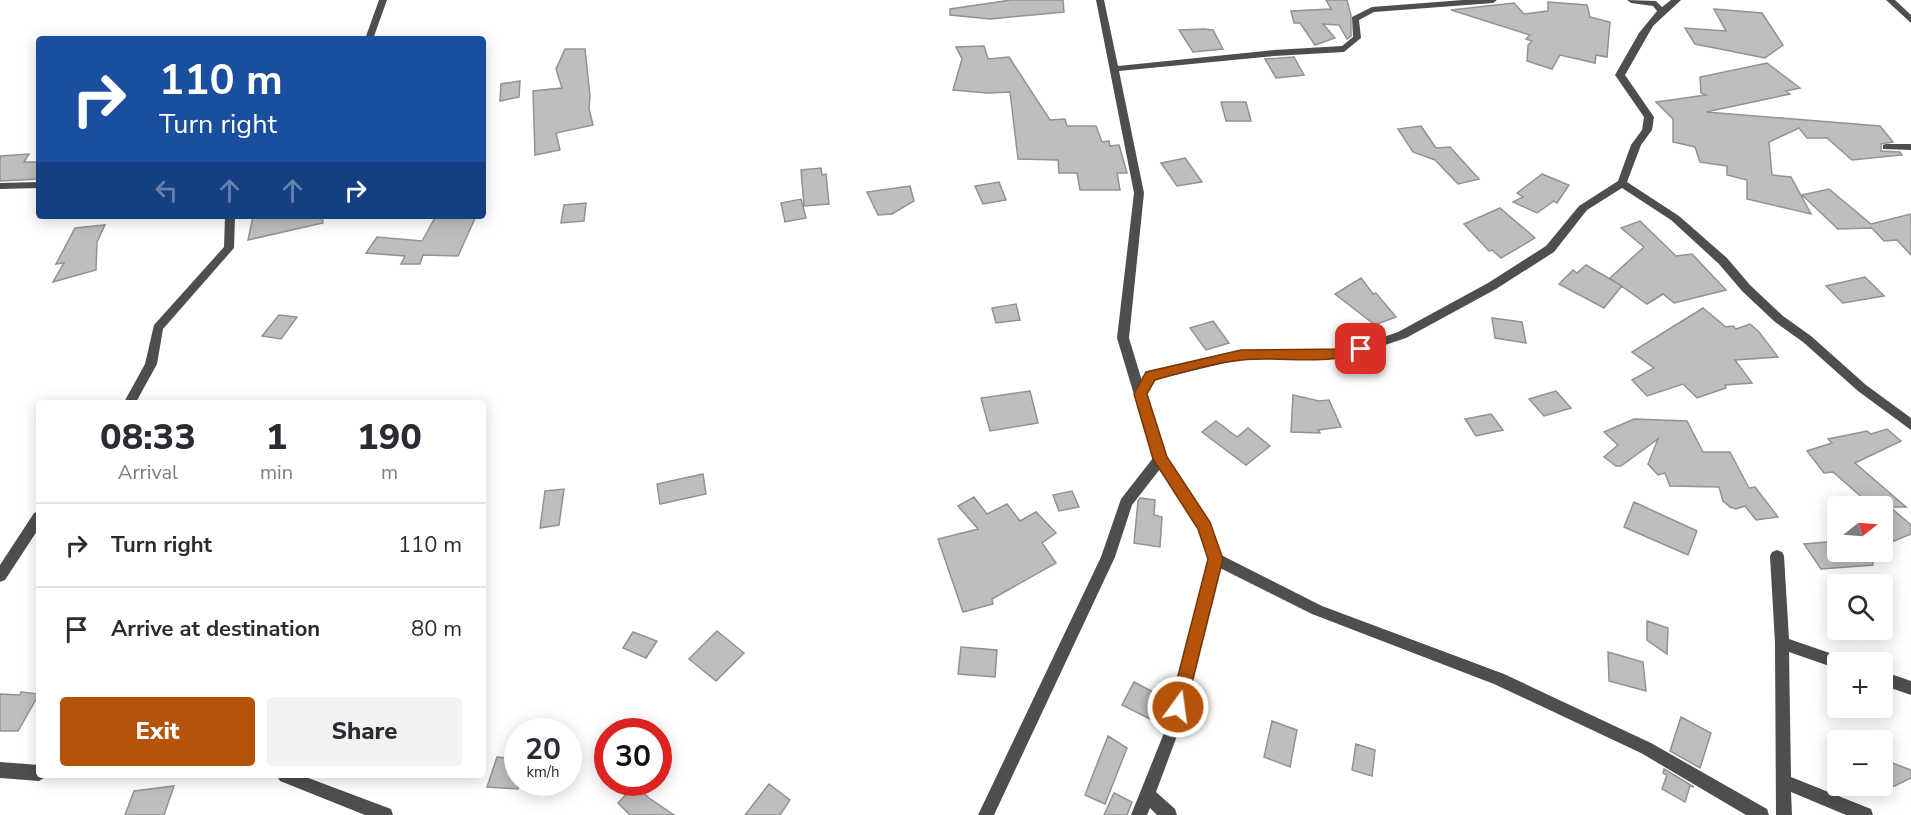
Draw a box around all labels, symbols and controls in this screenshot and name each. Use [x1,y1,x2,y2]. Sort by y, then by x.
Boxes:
text: 110 m [159,52,283,109]
icon: right [60,60,138,138]
text: Turn right [159,106,277,143]
icon: left [150,174,183,207]
icon: ahead [213,174,246,207]
icon: ahead [276,174,309,207]
icon: right [339,174,372,207]
pin [1335,323,1386,374]
icon: arrive [1344,332,1377,365]
text: 08:33 [100,413,196,462]
text: 1 [266,413,287,462]
text: 190 [357,413,422,462]
text: Arrival [118,459,178,486]
text: min [260,459,293,486]
text: m [381,459,398,486]
north arrow [1827,496,1893,562]
map controls [1827,496,1893,796]
icon: right [60,529,93,562]
text: Turn right [111,530,212,560]
text: 110 m [398,530,462,560]
button: search [1827,574,1893,640]
icon: arrive [60,613,93,646]
text: Arrive at destination [111,614,320,644]
text: 80 m [411,614,462,644]
button: + [1827,652,1893,718]
position arrow [1146,675,1210,739]
button: Exit [60,697,255,766]
button: Share [267,697,462,766]
speed limit sign: 30 [594,718,672,796]
text: 20 [525,729,561,770]
button: − [1827,730,1893,796]
text: km/h [526,762,560,782]

